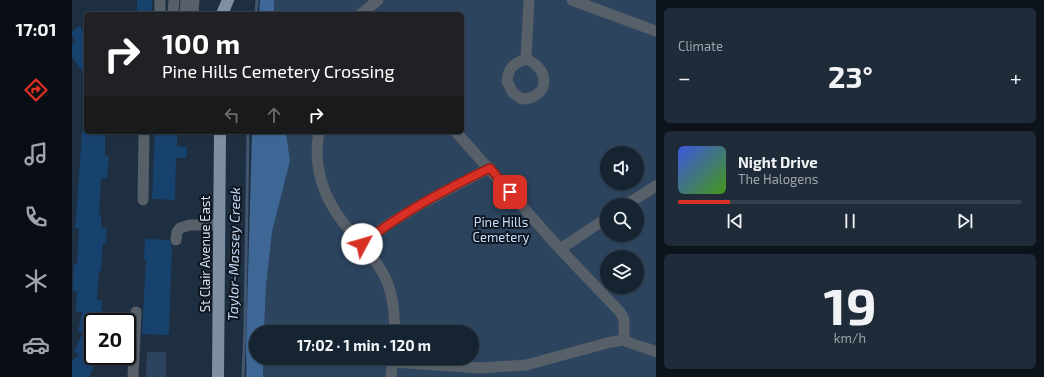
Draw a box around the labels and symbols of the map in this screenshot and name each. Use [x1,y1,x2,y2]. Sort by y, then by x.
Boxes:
pin [493,175,527,209]
water label: Taylor-Massey Creek [224,187,243,321]
street label: St Clair Avenue East [197,196,213,312]
park label: Pine Hills Cemetery [473,214,530,245]
position arrow [341,223,383,265]
speed limit sign: 20 [84,313,136,365]

